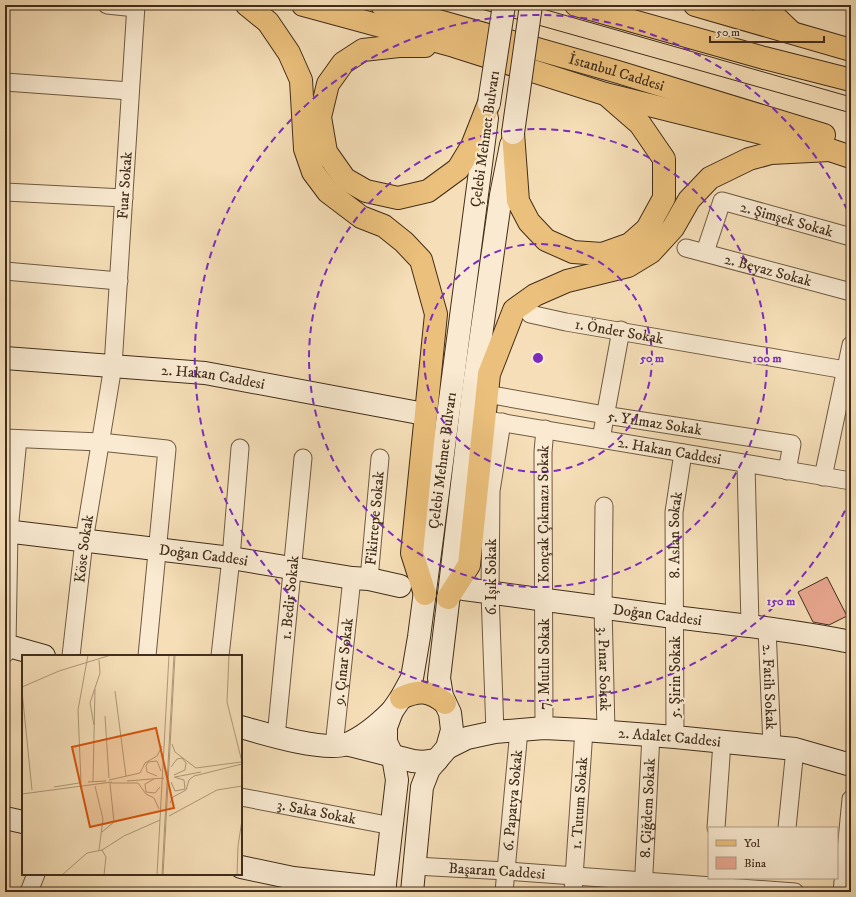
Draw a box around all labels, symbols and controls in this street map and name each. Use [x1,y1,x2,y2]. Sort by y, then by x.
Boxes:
scale bar [710,18,824,44]
text: 50 m [716,25,740,40]
street label: İstanbul Caddesi [567,49,667,95]
street label: Çelebi Mehmet Bulvarı [466,69,504,208]
street label: Fuar Sokak [113,151,136,220]
street label: 2. Şimşek Sokak [738,197,836,241]
street label: 2. Beyaz Sokak [722,249,814,291]
street label: 1. Önder Sokak [574,314,666,348]
centre of rings [531,351,545,365]
text: 50 m [639,351,664,366]
text: 100 m [753,351,781,366]
street label: 2. Hakan Caddesi [160,360,267,394]
street label: Çelebi Mehmet Bulvarı [424,391,461,530]
street label: 5. Yılmaz Sokak [606,406,704,439]
street label: 2. Hakan Caddesi [616,433,723,469]
street label: Konçak Çıkmazı Sokak [533,444,553,583]
street label: Fikirtepe Sokak [361,470,388,566]
street label: 8. Aslan Sokak [665,490,687,579]
street label: Köse Sokak [70,513,98,584]
street label: 6. Işık Sokak [482,538,501,615]
street label: Doğan Caddesi [158,540,250,570]
street label: 1. Bedir Sokak [276,554,303,641]
text: 150 m [767,594,795,609]
street label: Doğan Caddesi [612,600,703,630]
street label: 9. Çınar Sokak [329,616,357,707]
street label: 7. Mutlu Sokak [535,618,554,710]
street label: 3. Pınar Sokak [594,627,615,712]
street label: 5. Şirin Sokak [666,635,685,718]
street label: 2. Fatih Sokak [758,644,781,731]
inset map [22,655,242,875]
street label: 2. Adalet Caddesi [617,723,722,751]
street label: 6. Papatya Sokak [498,748,527,852]
street label: 1. Tutum Sokak [566,756,592,850]
street label: 8. Çiğdem Sokak [635,757,659,859]
street label: 3. Saka Sokak [276,795,358,829]
legend [708,827,838,879]
text: Yol [744,836,761,851]
text: Bina [744,856,767,871]
street label: Başaran Caddesi [448,858,546,883]

